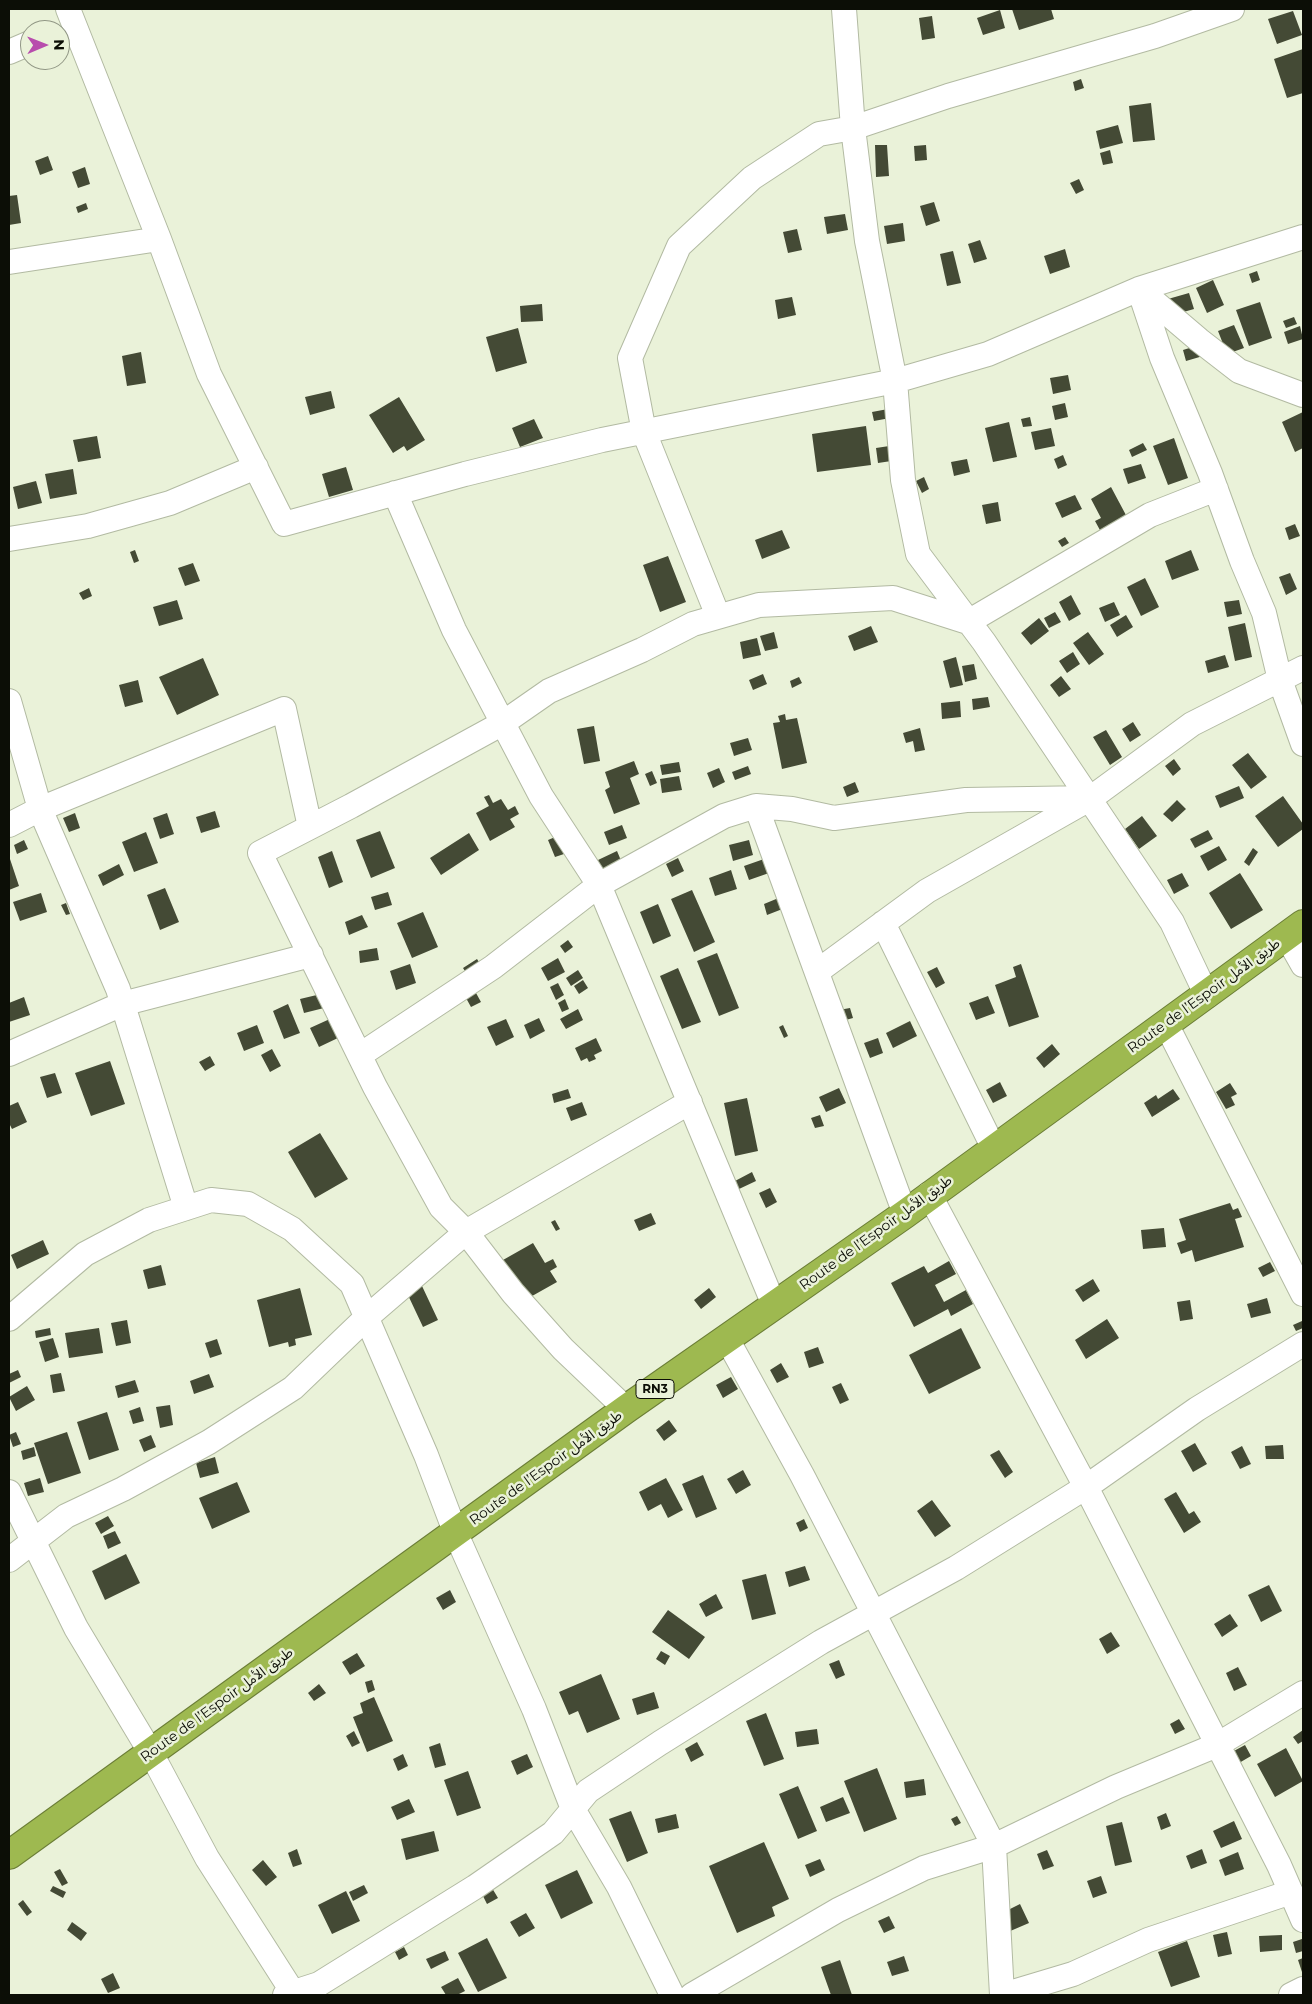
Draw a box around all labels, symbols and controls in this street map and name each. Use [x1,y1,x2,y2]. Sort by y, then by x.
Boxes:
north arrow [20,20,70,70]
text: N [50,39,68,51]
street label: Route de l’Espoir طريق الأمل [1124,935,1284,1057]
street label: Route de l’Espoir طريق الأمل [796,1172,956,1294]
road number: RN3 [636,1380,674,1398]
street label: Route de l’Espoir طريق الأمل [466,1407,626,1529]
street label: Route de l’Espoir طريق الأمل [137,1644,297,1766]

